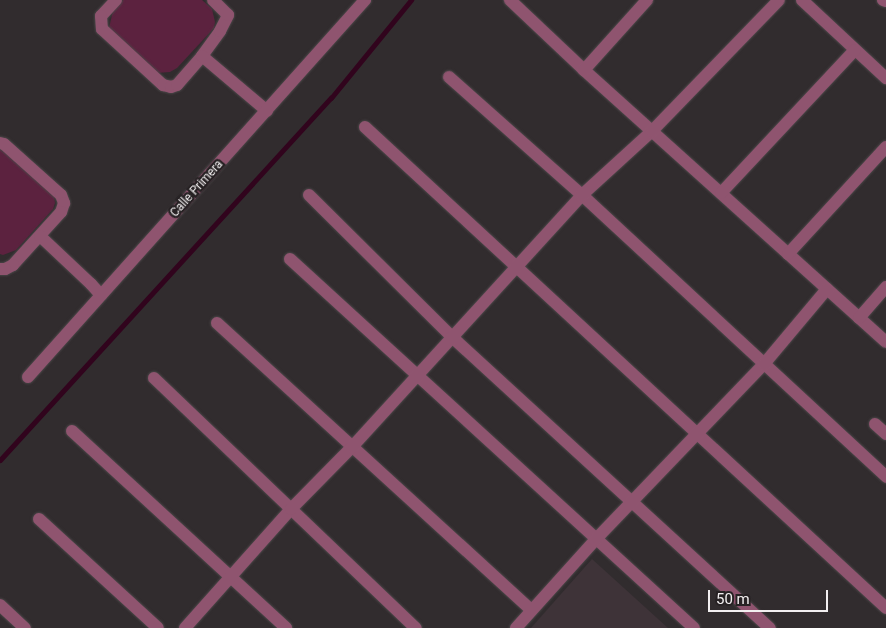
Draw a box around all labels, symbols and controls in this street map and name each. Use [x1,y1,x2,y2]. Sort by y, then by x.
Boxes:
street label: Calle Primera [168,158,226,220]
scale bar [711,580,831,612]
text: 50 m [716,590,750,608]

